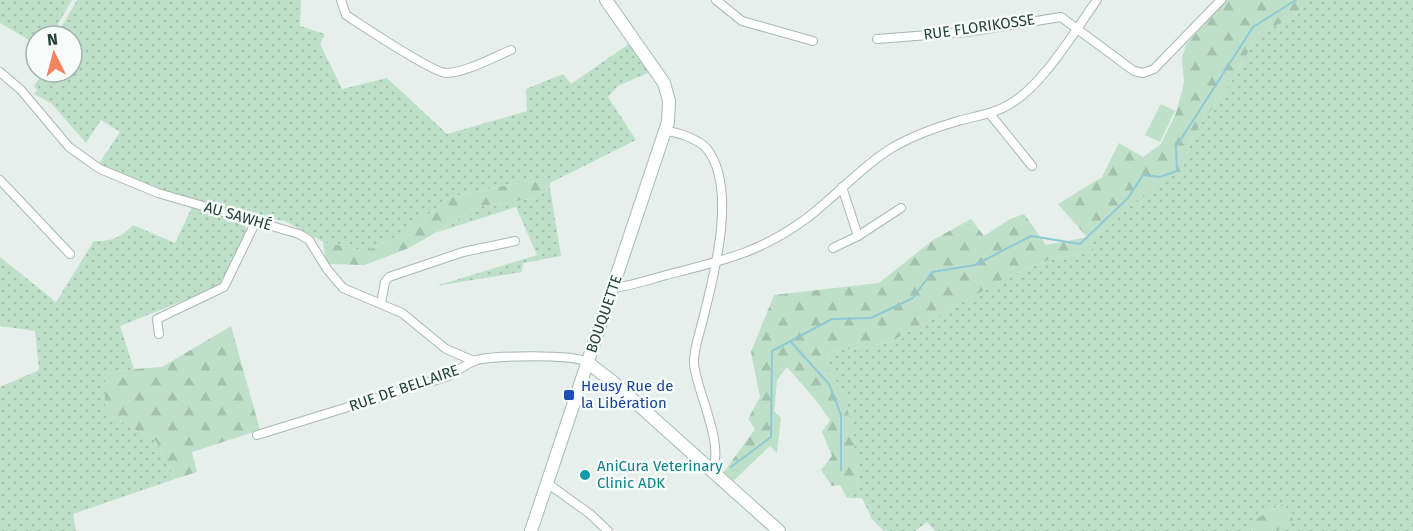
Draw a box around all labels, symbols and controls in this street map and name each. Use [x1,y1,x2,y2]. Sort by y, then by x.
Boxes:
street label: RUE FLORIKOSSE [922,10,1036,44]
north arrow [24,24,84,84]
text: N [46,30,59,50]
street label: AU SAWHÉ [202,198,274,234]
street label: BOUQUETTE [582,273,626,355]
street label: RUE DE BELLAIRE [347,361,461,415]
place label: Heusy Rue de la Libération [581,377,673,412]
marker: Heusy Rue de la Libération [562,388,576,402]
place label: AniCura Veterinary Clinic ADK [597,457,723,492]
marker: AniCura Veterinary Clinic ADK [578,468,592,482]

